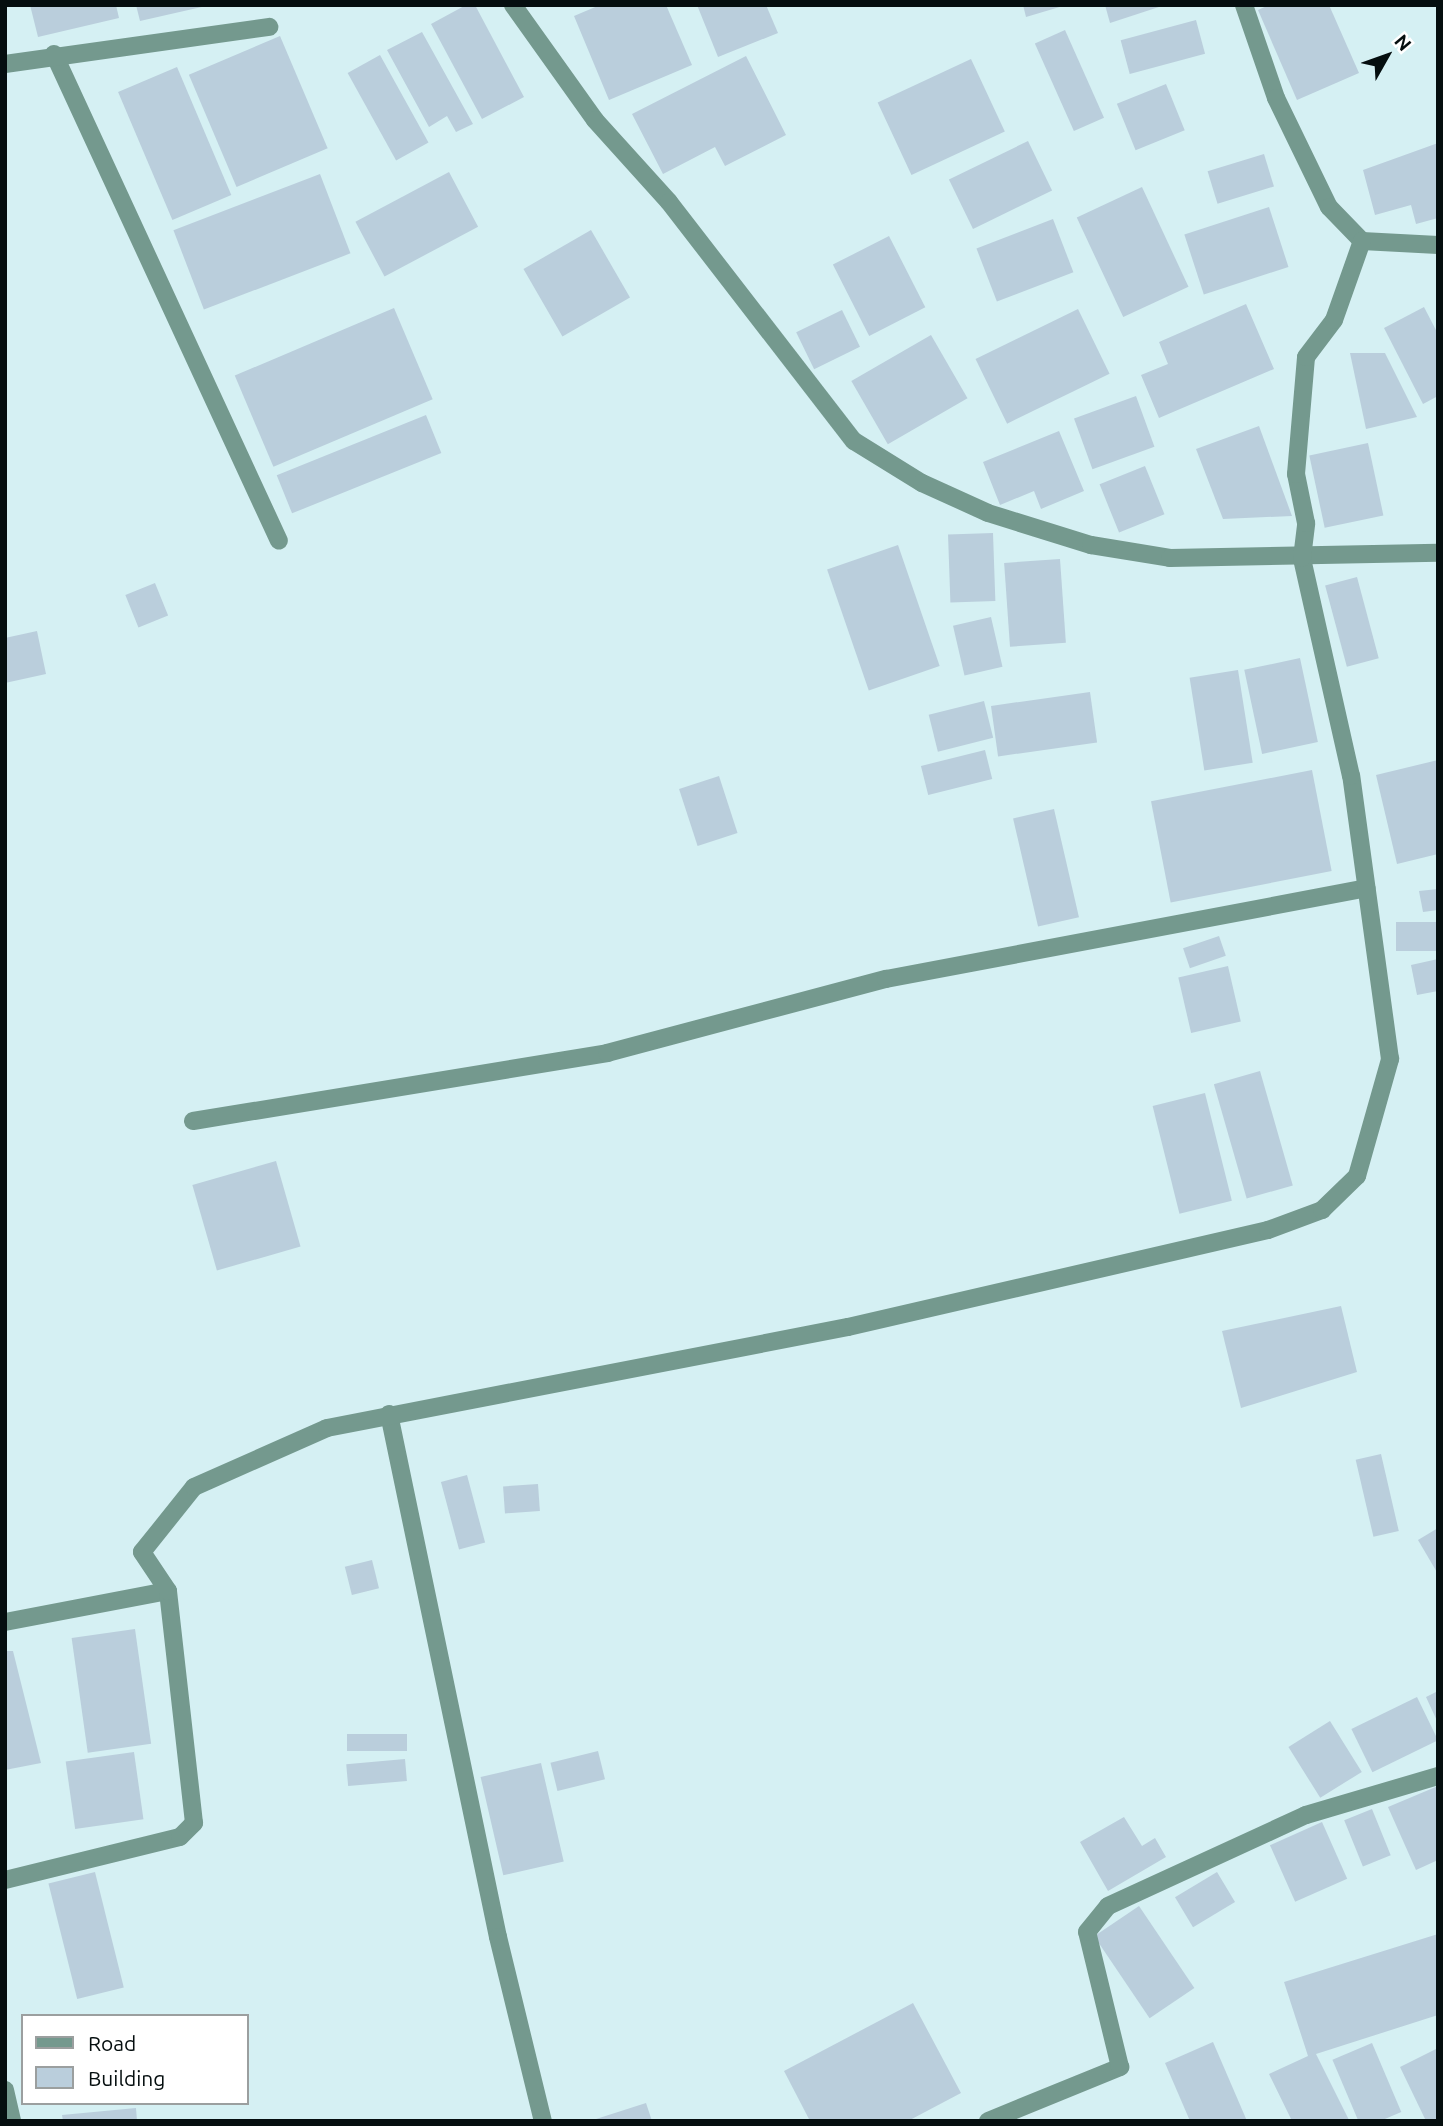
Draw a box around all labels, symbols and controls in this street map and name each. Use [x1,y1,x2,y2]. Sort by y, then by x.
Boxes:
north arrow [1352,21,1422,91]
text: N [1390,30,1416,55]
legend [21,2014,248,2105]
text: Road [88,2031,136,2055]
text: Building [88,2066,165,2090]

